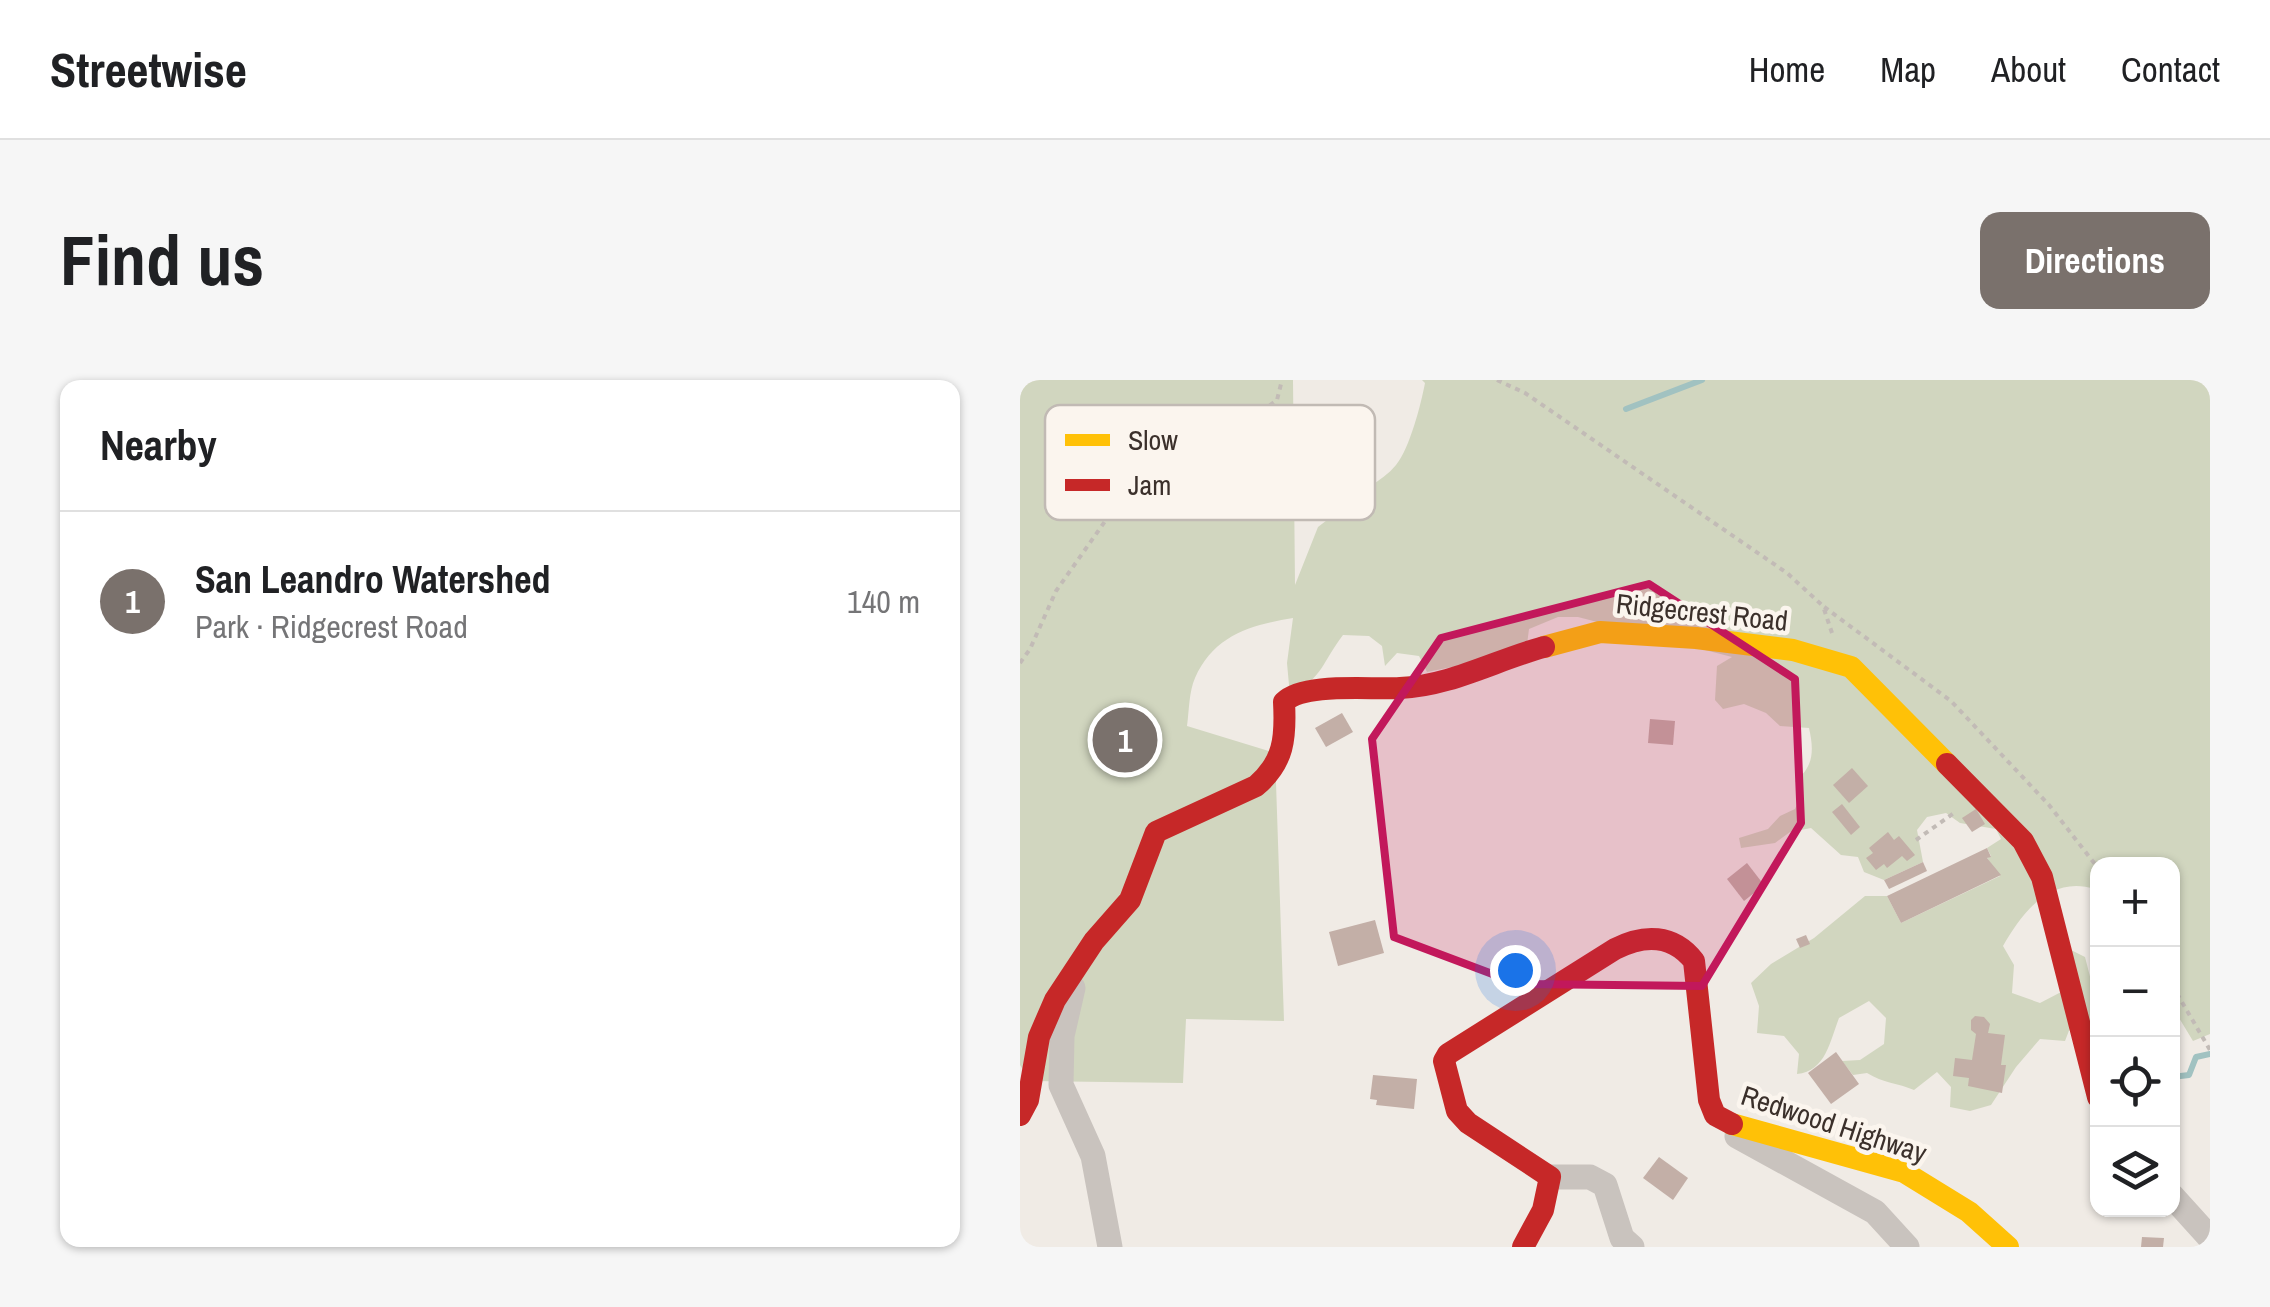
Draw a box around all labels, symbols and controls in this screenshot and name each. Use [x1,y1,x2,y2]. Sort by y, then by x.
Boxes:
text: Streetwise [50,37,247,102]
text: Home [1749,46,1825,93]
text: Map [1880,46,1936,93]
text: About [1991,46,2066,93]
text: Contact [2121,46,2220,93]
button: Directions [1980,212,2210,309]
text: Find us [60,213,264,307]
legend [1045,405,1375,520]
text: Nearby [100,417,217,473]
text: Slow [1128,421,1178,459]
text: Jam [1128,466,1171,504]
text: San Leandro Watershed [195,554,551,605]
text: 1 [125,580,140,623]
text: 140 m [847,580,920,623]
street label: Ridgecrest Road [1614,584,1790,640]
text: Park · Ridgecrest Road [195,605,468,648]
pin: 1 [1092,702,1158,778]
map controls [2090,857,2180,1217]
button: + [2090,857,2180,947]
your location [1490,945,1541,996]
button: − [2090,947,2180,1037]
button: locate [2090,1037,2180,1127]
street label: Redwood Highway [1736,1076,1932,1172]
button: layers [2090,1127,2180,1217]

